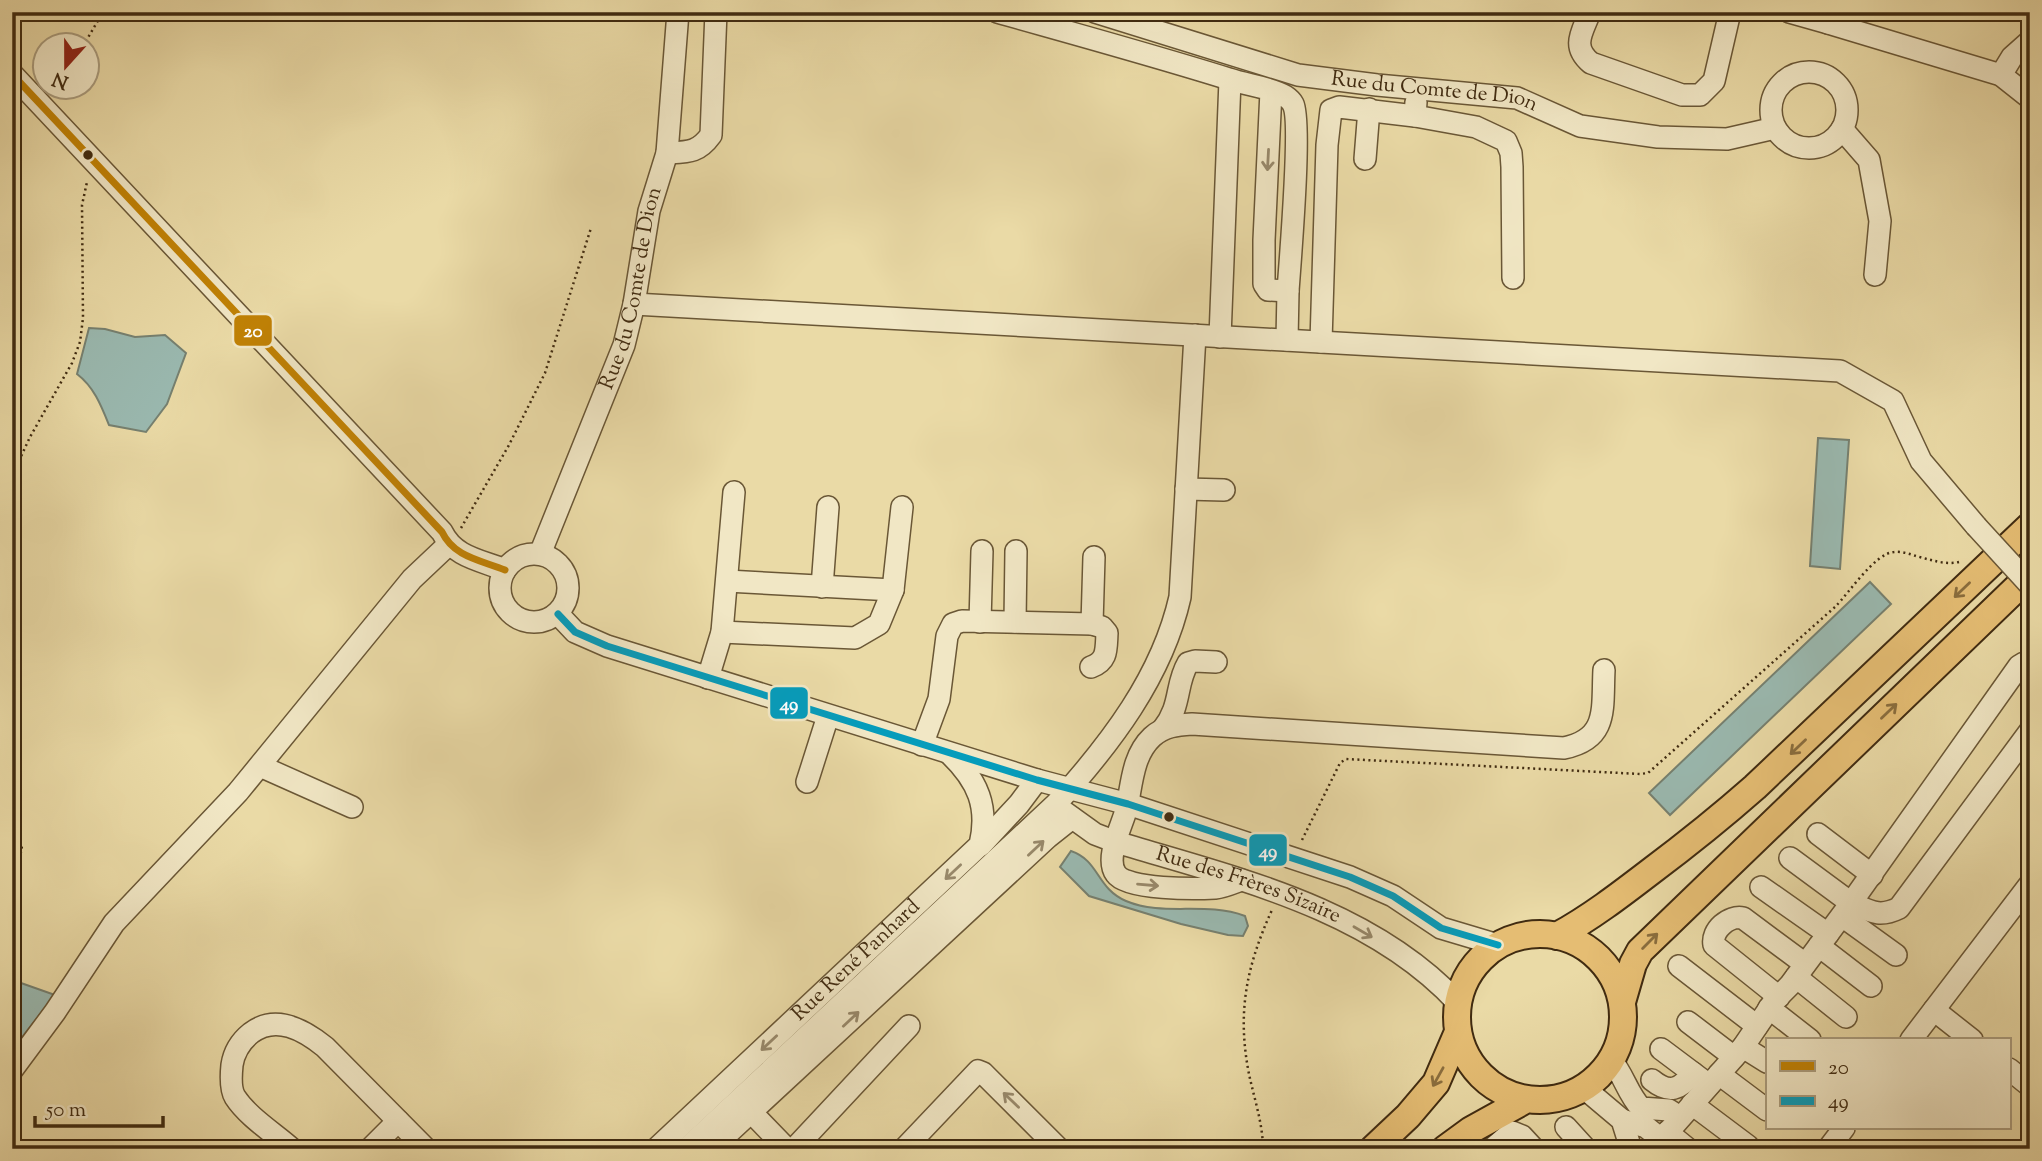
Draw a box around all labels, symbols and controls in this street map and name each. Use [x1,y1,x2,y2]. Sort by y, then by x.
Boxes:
north arrow [32,32,102,102]
text: N [49,64,73,95]
street label: Rue du Comte de Dion [1329,64,1542,120]
unlabelled marker [81,148,95,162]
one-way arrow [1261,148,1274,170]
street label: Rue du Comte de Dion [592,183,671,394]
line badge: 20 [233,314,273,347]
text: 20 [244,319,262,346]
one-way arrow [1954,581,1971,598]
line badge: 49 [769,686,809,720]
text: 49 [779,692,798,719]
one-way arrow [1880,702,1897,719]
one-way arrow [1790,738,1807,755]
unlabelled marker [1162,810,1176,824]
line badge: 49 [1248,833,1288,867]
one-way arrow [1027,839,1044,856]
text: 49 [1258,839,1277,866]
street label: Rue des Frères Sizaire [1152,840,1346,932]
one-way arrow [945,863,962,880]
one-way arrow [1136,879,1159,892]
street label: Rue René Panhard [785,893,928,1029]
one-way arrow [1353,925,1373,939]
one-way arrow [1642,933,1659,950]
one-way arrow [842,1011,860,1027]
one-way arrow [761,1035,778,1052]
legend [1766,1038,2010,1130]
text: 20 [1828,1054,1849,1084]
one-way arrow [1431,1066,1445,1086]
scale bar [35,1084,163,1128]
text: 49 [1828,1088,1849,1118]
one-way arrow [1003,1092,1020,1109]
text: 50 m [45,1096,86,1126]

